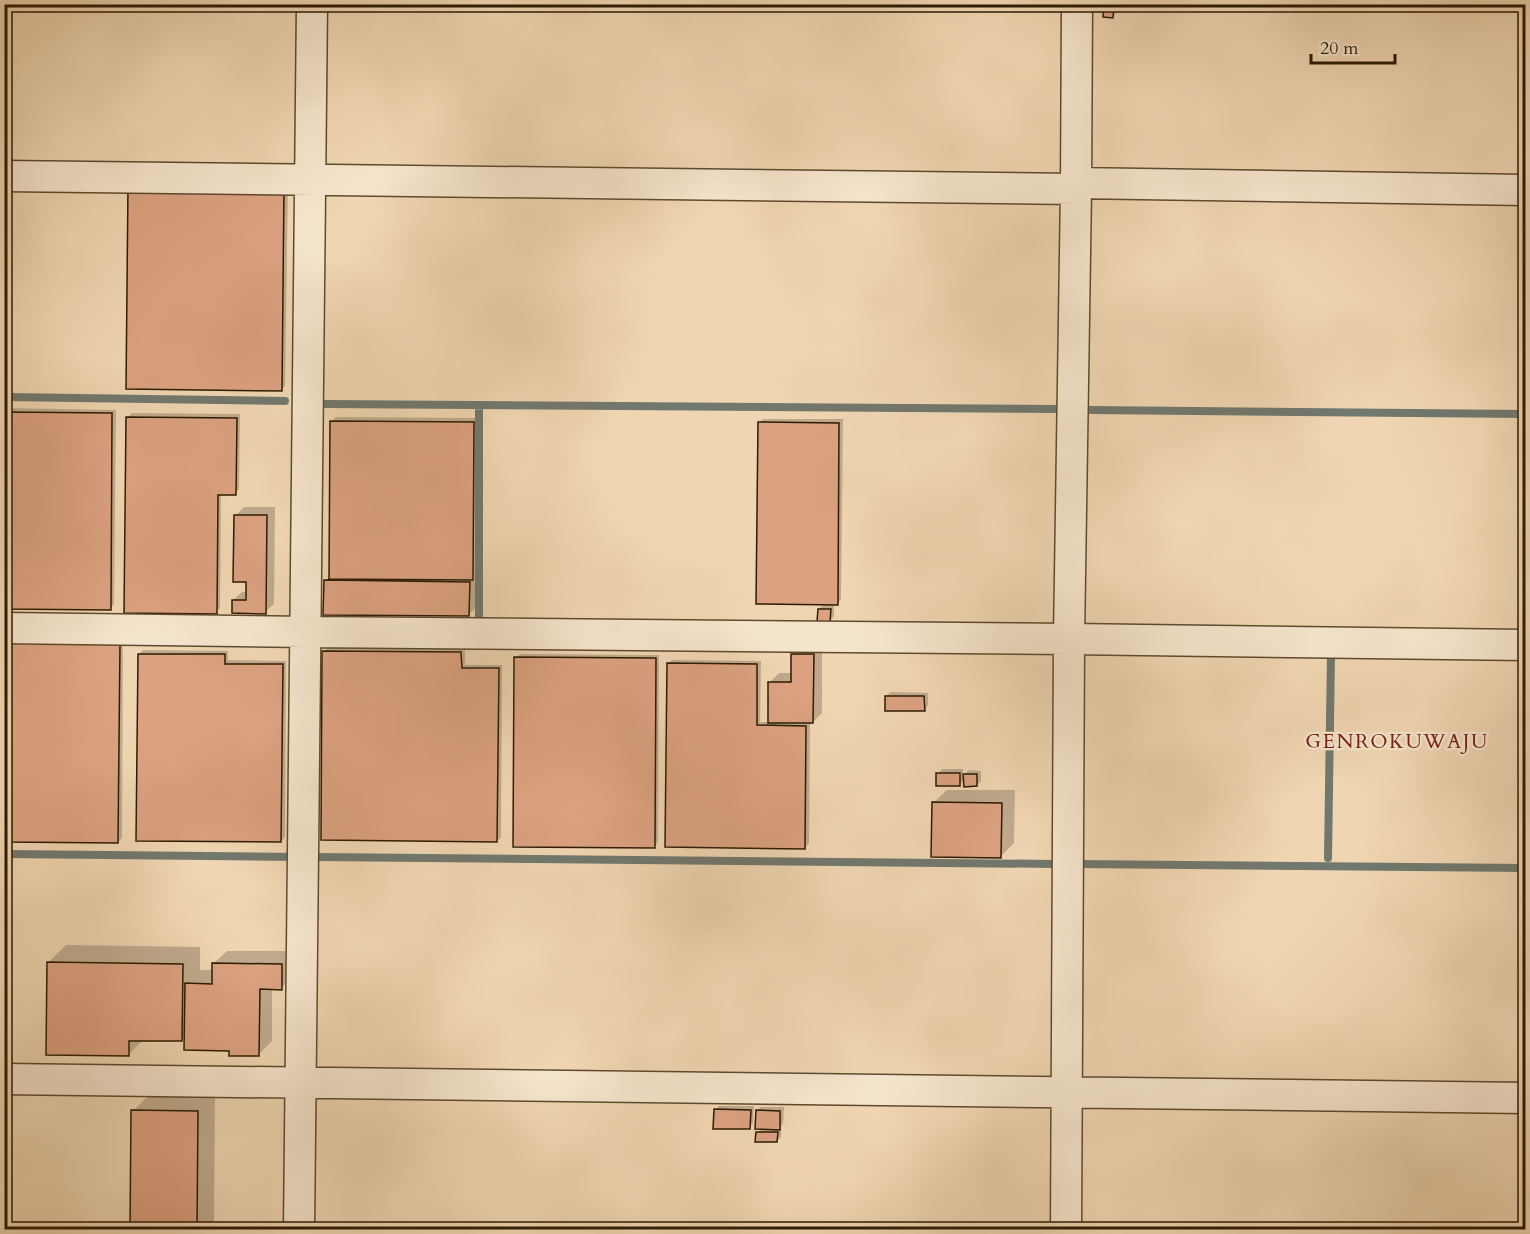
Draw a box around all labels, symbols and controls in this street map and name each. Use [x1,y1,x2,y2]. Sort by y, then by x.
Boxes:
scale bar [1311,27,1395,65]
text: 20 m [1320,36,1359,61]
district label: GENROKUWAJU [1305,728,1489,755]

